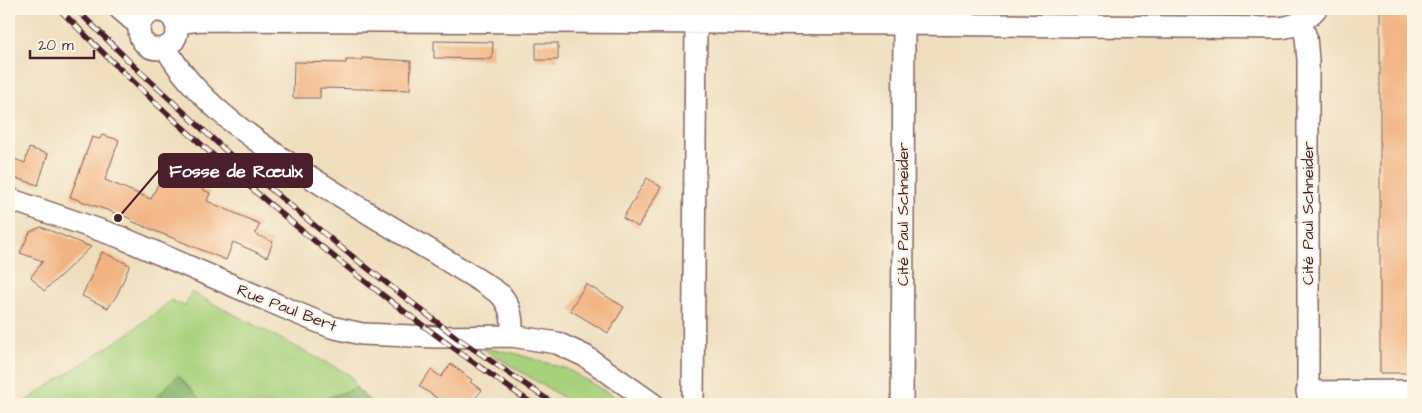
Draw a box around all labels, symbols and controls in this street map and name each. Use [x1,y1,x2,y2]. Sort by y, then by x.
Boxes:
scale bar [30,28,94,60]
text: 20 m [38,35,74,56]
street label: Cité Paul Schneider [1297,141,1319,285]
street label: Cité Paul Schneider [892,142,914,286]
callout: Fosse de Rœulx [159,154,312,187]
text: Fosse de Rœulx [169,159,303,184]
street label: Rue Paul Bert [234,279,341,337]

